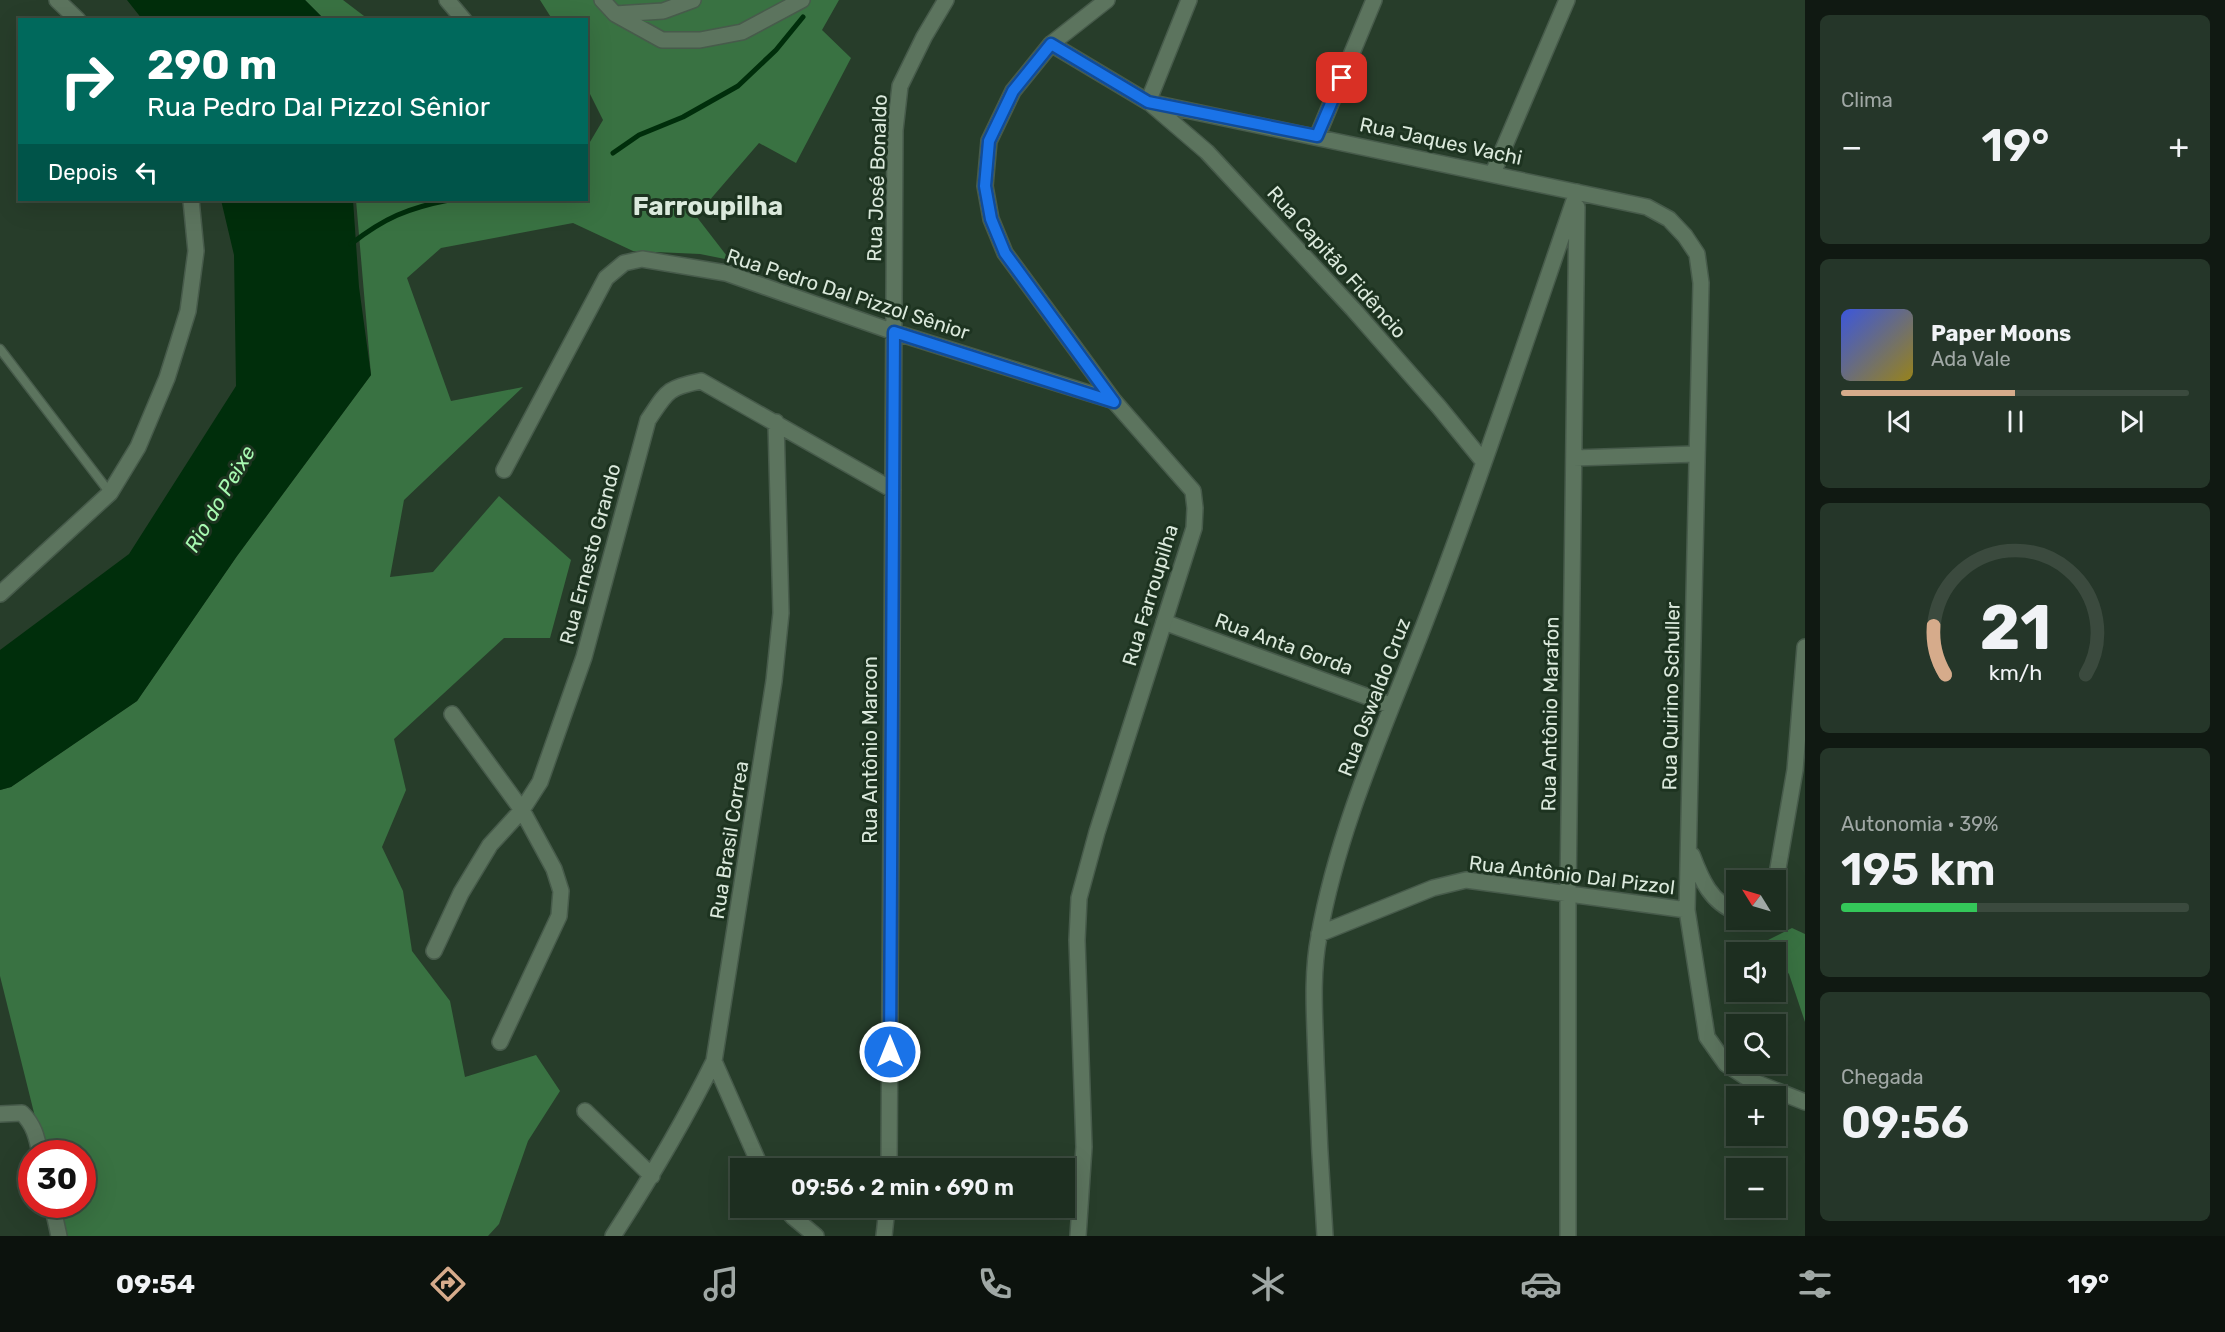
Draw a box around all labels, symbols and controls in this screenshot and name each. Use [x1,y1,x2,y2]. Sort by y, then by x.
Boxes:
text: 290 m [147,40,277,90]
icon: right [48,42,126,120]
pin [1316,52,1367,103]
icon: arrive [1325,61,1358,94]
text: Clima [1841,88,1893,112]
text: Rua Pedro Dal Pizzol Sênior [147,91,490,123]
street label: Rua José Bonaldo [862,94,892,262]
street label: Rua Jaques Vachi [1358,112,1524,170]
text: 19° [1981,119,2049,172]
text: − [1841,127,1862,166]
text: + [2168,127,2189,166]
icon: left [130,156,163,189]
text: Depois [48,159,118,186]
street label: Rua Capitão Fidêncio [1262,181,1412,343]
district label: Farroupilha [633,191,783,222]
street label: Rua Pedro Dal Pizzol Sênior [723,243,973,345]
text: Paper Moons [1931,320,2071,347]
text: Ada Vale [1931,347,2011,371]
icon: previous [1883,405,1916,438]
icon: pause [1999,405,2032,438]
icon: next [2115,405,2148,438]
water label: Rio do Peixe [179,441,260,557]
street label: Rua Ernesto Grando [554,461,626,647]
street label: Rua Farroupilha [1117,521,1183,669]
text: 21 [1979,591,2051,665]
street label: Rua Quirino Schuller [1657,601,1685,791]
street label: Rua Anta Gorda [1212,608,1356,680]
street label: Rua Oswaldo Cruz [1333,614,1415,780]
street label: Rua Antônio Marafon [1536,616,1564,812]
street label: Rua Antônio Marcon [858,656,882,844]
text: km/h [1988,660,2042,685]
street label: Rua Brasil Correa [705,759,753,921]
text: Autonomia · 39% [1841,812,1998,836]
text: 195 km [1841,843,1996,896]
street label: Rua Antônio Dal Pizzol [1468,850,1676,900]
north arrow [1726,870,1786,930]
map controls [1726,870,1786,1218]
button: sound [1726,942,1786,1002]
button: search [1726,1014,1786,1074]
position arrow [858,1020,922,1084]
text: Chegada [1841,1065,1924,1089]
button: + [1726,1086,1786,1146]
text: 09:56 [1841,1096,1969,1149]
speed limit sign: 30 [18,1140,96,1218]
button: − [1726,1158,1786,1218]
text: 09:56 · 2 min · 690 m [791,1174,1014,1201]
icon: directions [427,1263,469,1305]
icon: music [700,1263,742,1305]
icon: phone [974,1263,1016,1305]
icon: climate [1247,1263,1289,1305]
icon: car [1520,1263,1562,1305]
icon: filters [1794,1263,1836,1305]
text: 09:54 [116,1268,195,1300]
text: 19° [2067,1268,2109,1300]

